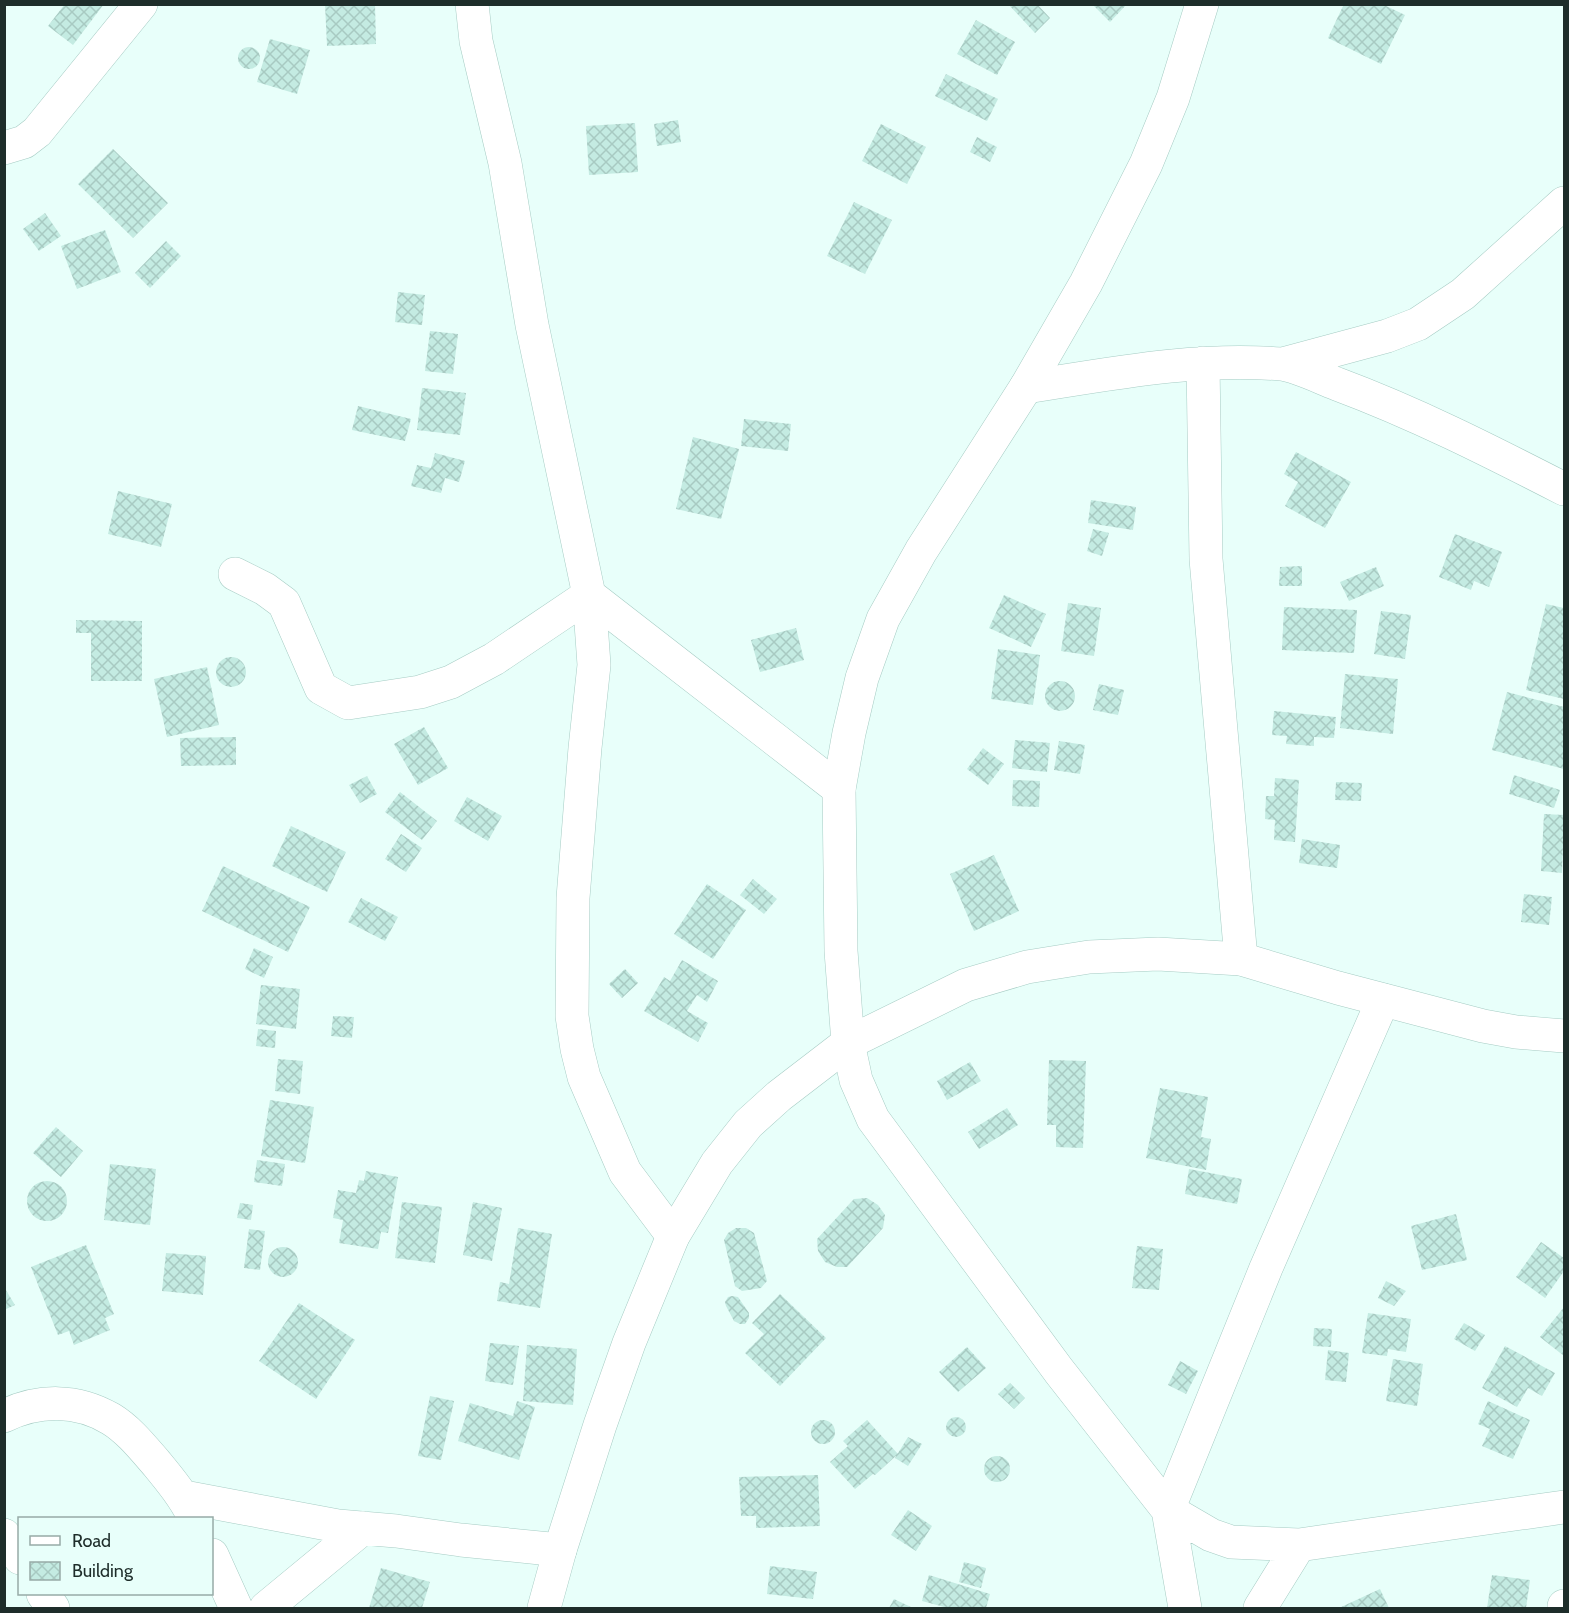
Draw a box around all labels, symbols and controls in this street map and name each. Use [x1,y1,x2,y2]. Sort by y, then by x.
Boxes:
legend [18,1517,213,1595]
text: Road [72,1530,111,1552]
text: Building [72,1560,134,1582]

